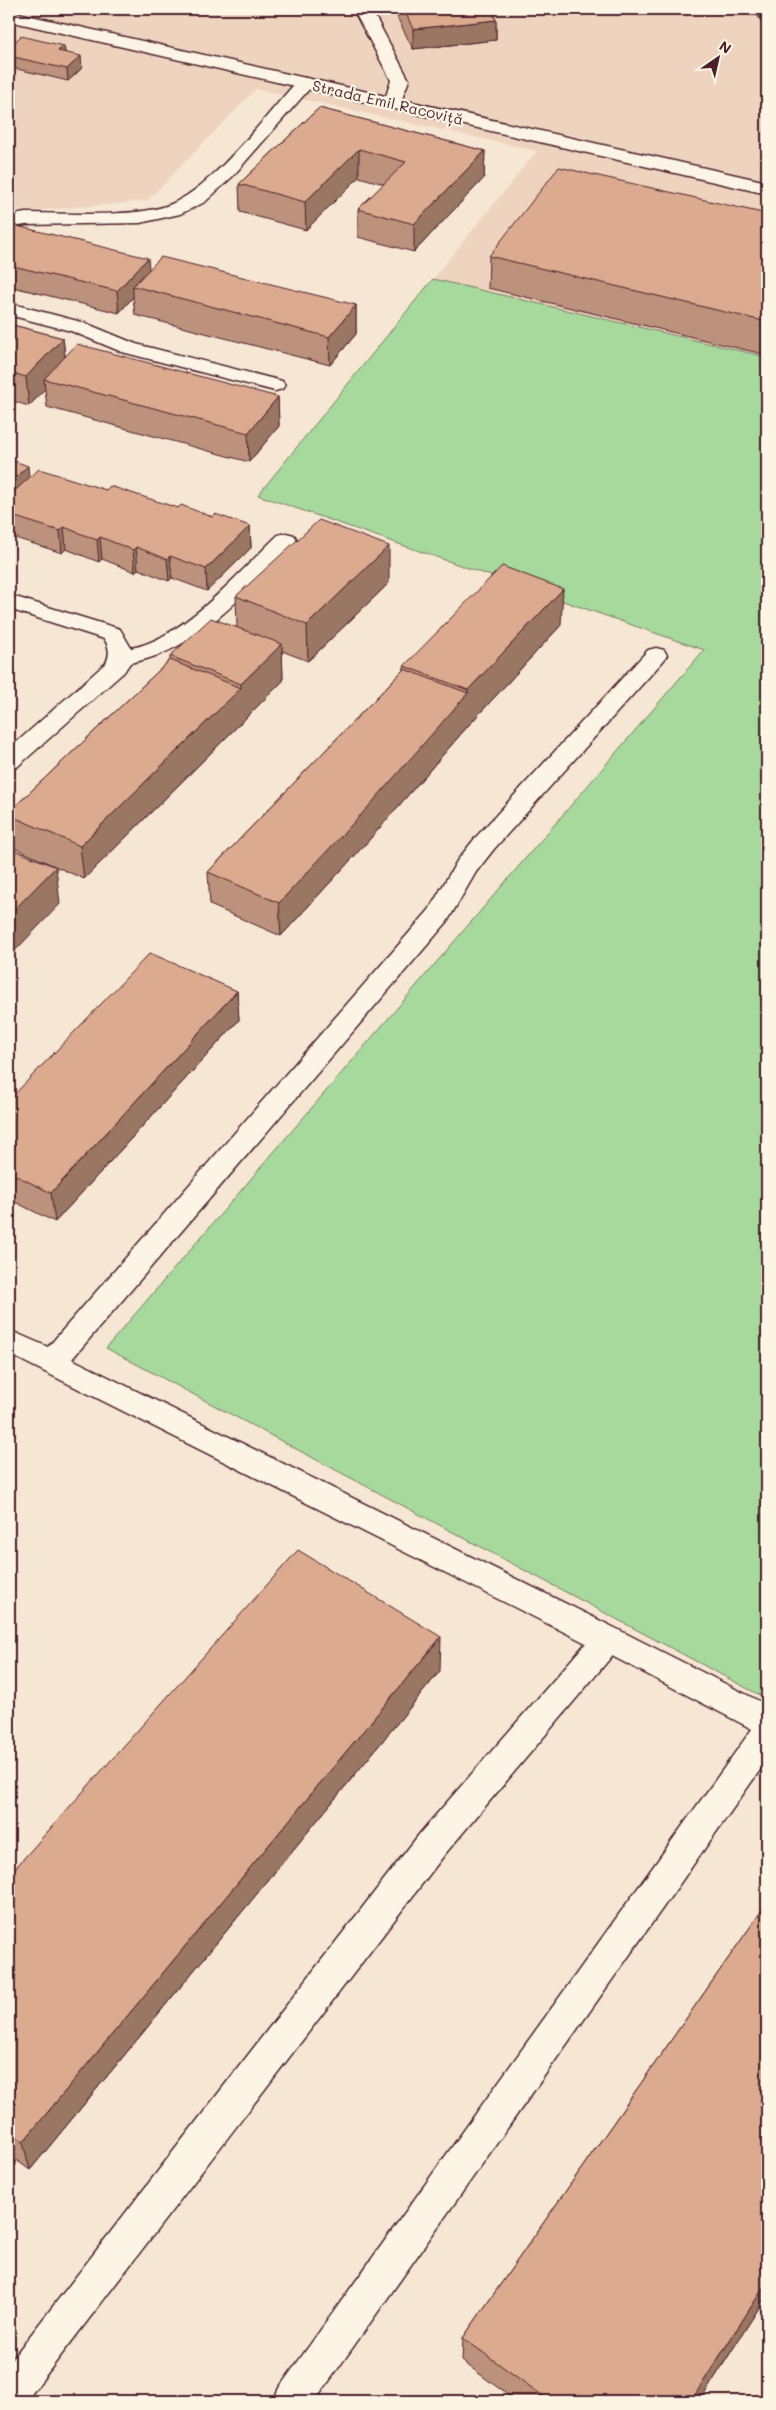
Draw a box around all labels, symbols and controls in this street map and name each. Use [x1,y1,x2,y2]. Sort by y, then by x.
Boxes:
north arrow [694,32,744,82]
text: N [716,36,735,58]
street label: Strada Emil Racoviță [310,75,465,130]

